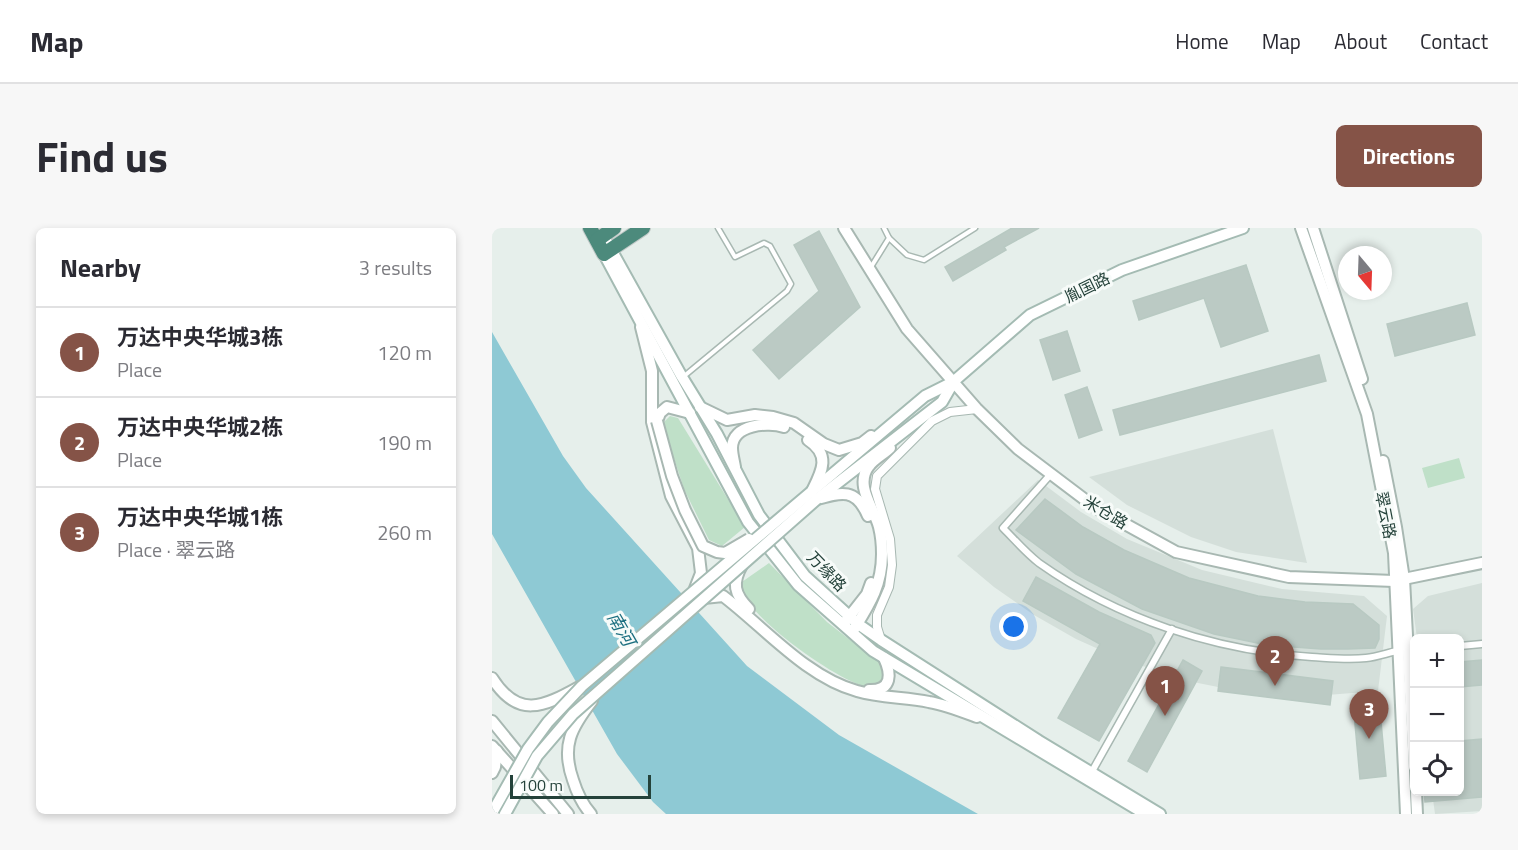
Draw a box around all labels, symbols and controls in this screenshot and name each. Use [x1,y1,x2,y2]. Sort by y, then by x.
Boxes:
text: Map [30,20,84,63]
text: Home [1175,25,1229,57]
text: Map [1262,25,1301,57]
text: About [1334,25,1387,57]
text: Contact [1420,25,1488,57]
text: Find us [36,124,168,188]
button: Directions [1336,125,1482,187]
north arrow [1338,246,1392,300]
text: Nearby [60,248,141,287]
text: 3 results [359,252,432,283]
street label: 胤国路 [1060,266,1114,308]
text: 万达中央华城3栋 [117,320,283,354]
text: 1 [74,337,85,368]
text: 120 m [377,337,432,368]
text: Place [117,354,162,385]
text: 万达中央华城2栋 [117,410,283,444]
text: 2 [74,427,85,458]
text: 190 m [377,427,432,458]
text: Place [117,444,162,475]
street label: 米仓路 [1079,489,1133,535]
street label: 翠云路 [1370,489,1402,541]
text: 万达中央华城1栋 [117,500,283,534]
text: 3 [74,517,85,548]
text: 260 m [377,517,432,548]
text: Place · 翠云路 [117,534,235,565]
street label: 万缘路 [802,545,852,597]
water label: 南河 [601,606,644,654]
your location [999,612,1028,641]
map controls [1410,634,1464,796]
button: + [1410,634,1464,688]
pin: 2 [1256,636,1294,686]
pin: 1 [1146,666,1184,716]
button: − [1410,688,1464,742]
pin: 3 [1350,690,1388,739]
button: locate [1410,742,1464,796]
scale bar [510,772,651,800]
text: 100 m [519,773,563,797]

